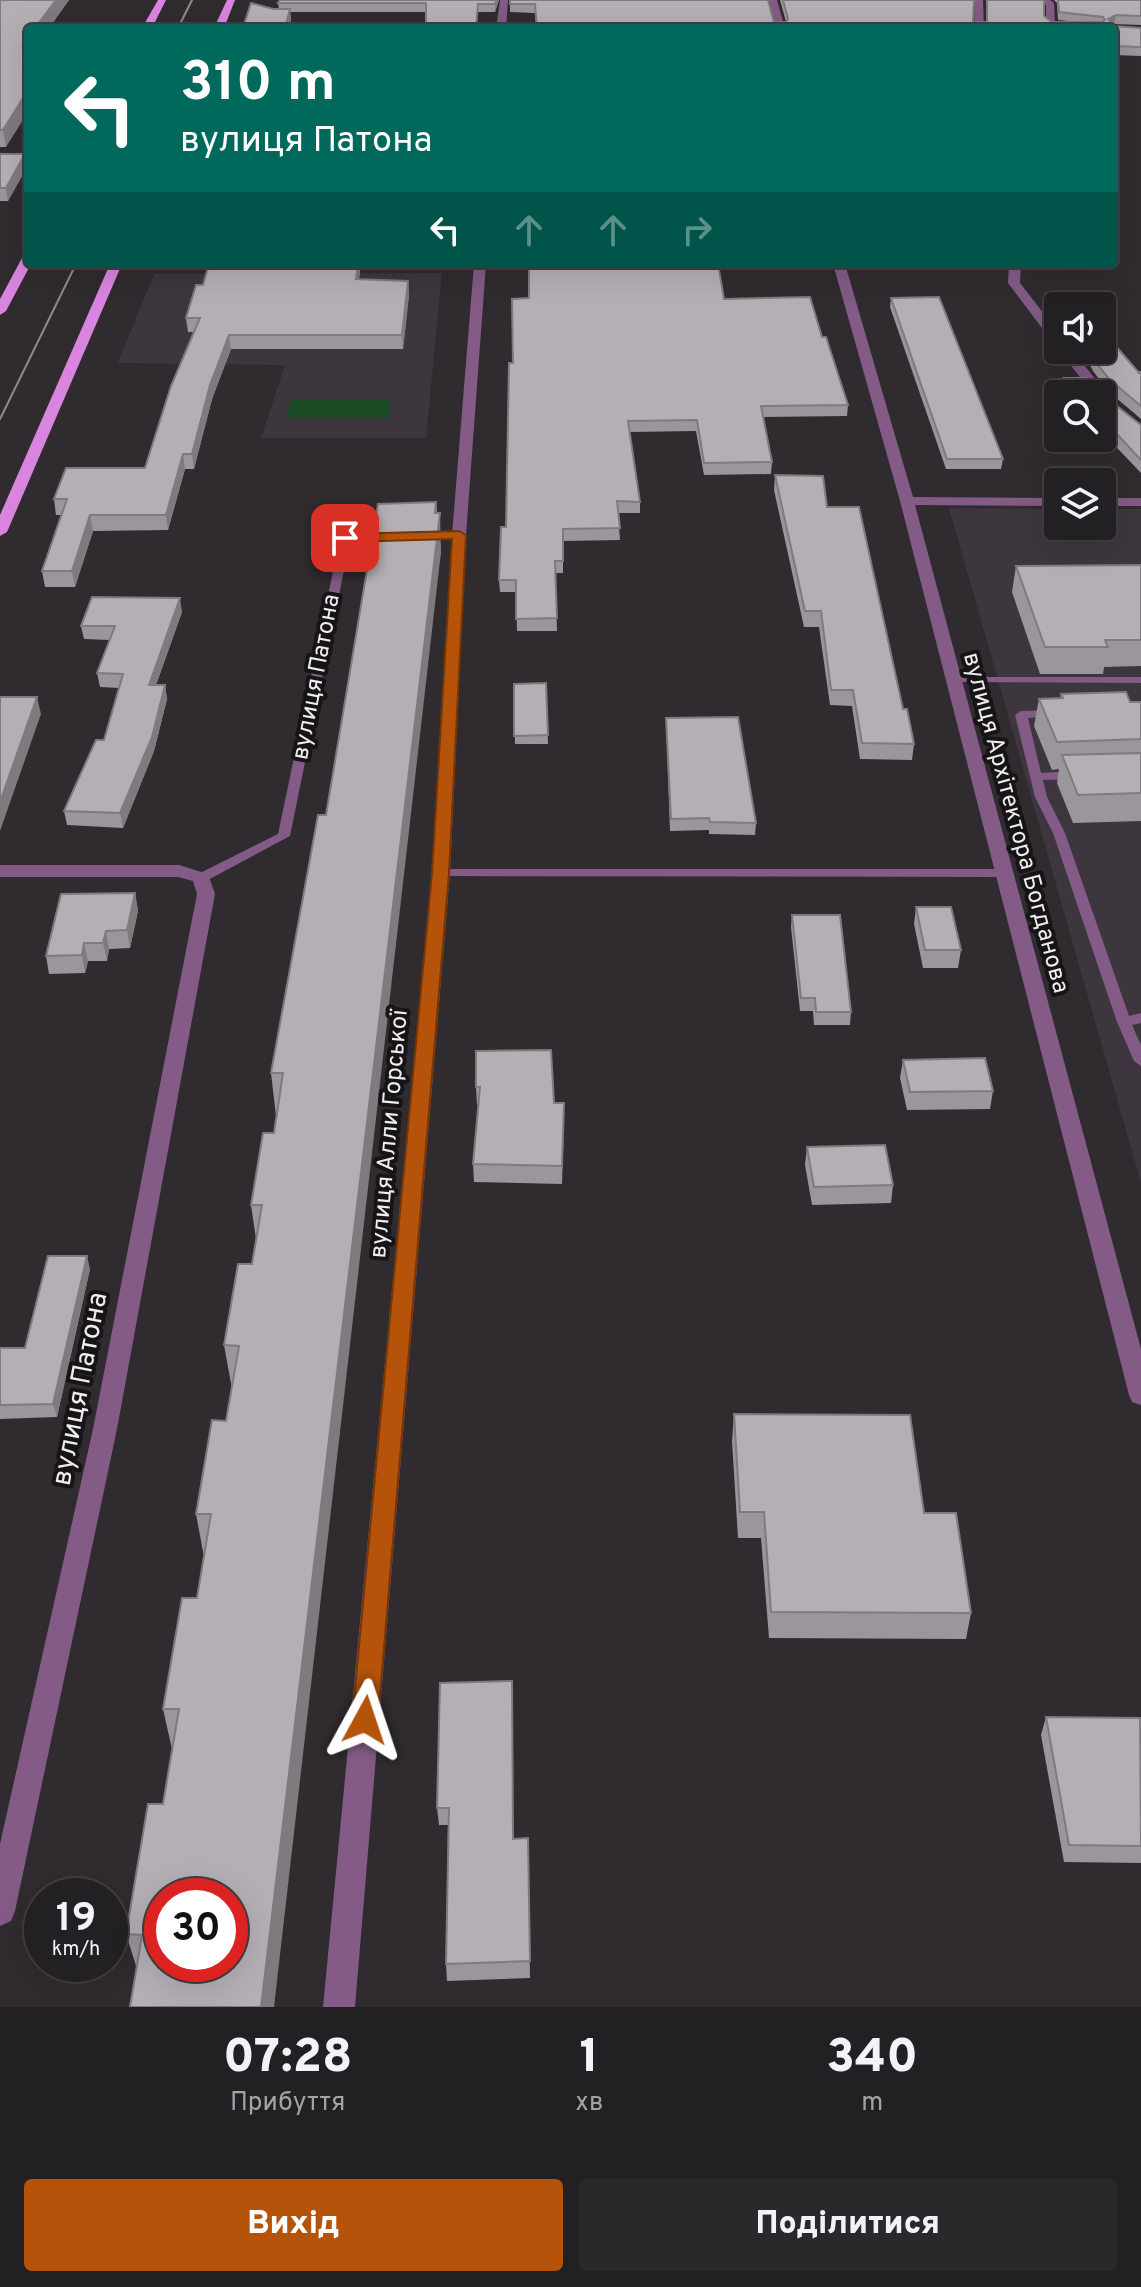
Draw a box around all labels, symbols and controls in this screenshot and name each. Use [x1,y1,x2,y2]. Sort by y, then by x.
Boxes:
text: 310 m [180,50,336,120]
icon: left [48,56,152,160]
text: вулиця Патона [180,119,433,165]
icon: left [423,208,467,252]
icon: ahead [507,208,551,252]
icon: ahead [591,208,635,252]
icon: right [675,208,719,252]
map controls [1044,292,1116,540]
button: sound [1044,292,1116,364]
button: search [1044,380,1116,452]
button: layers [1044,468,1116,540]
pin [311,504,379,572]
icon: arrive [323,516,367,560]
street label: вулиця Патона [286,591,348,763]
street label: вулиця Архітектора Богданова [955,649,1075,997]
street label: вулиця Алли Горської [364,1008,416,1260]
street label: вулиця Патона [45,1289,117,1489]
position arrow [323,1678,407,1762]
speed limit sign: 30 [144,1878,248,1982]
text: 19 [56,1895,96,1945]
text: km/h [52,1937,100,1963]
text: 07:28 [223,2029,352,2089]
text: 1 [580,2029,599,2089]
text: 340 [826,2029,918,2089]
text: Прибуття [230,2087,345,2120]
text: хв [575,2087,603,2120]
text: m [861,2087,883,2120]
button: Вихід [24,2179,563,2271]
button: Поділитися [579,2179,1117,2271]

